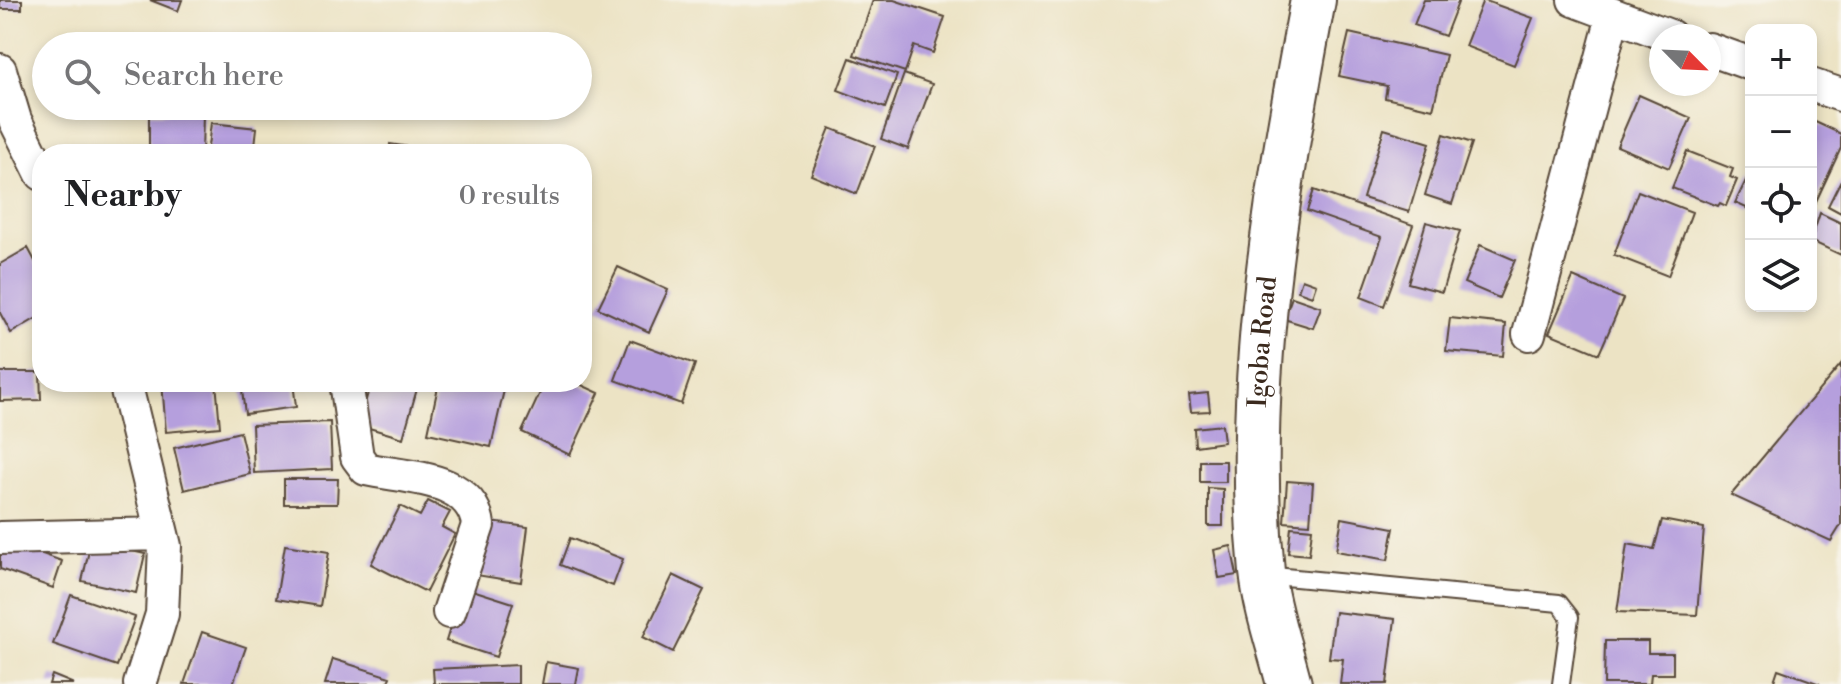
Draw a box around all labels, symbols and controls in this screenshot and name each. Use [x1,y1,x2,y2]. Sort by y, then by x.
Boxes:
north arrow [1649,24,1721,96]
map controls [1745,24,1817,312]
button: + [1745,24,1817,96]
search box [32,32,592,120]
icon: search [60,54,104,98]
text: Search here [124,57,284,95]
button: − [1745,96,1817,168]
button: locate [1745,168,1817,240]
text: Nearby [64,175,182,217]
text: 0 results [459,180,560,212]
button: layers [1745,240,1817,312]
street label: Igoba Road [1242,274,1284,408]

